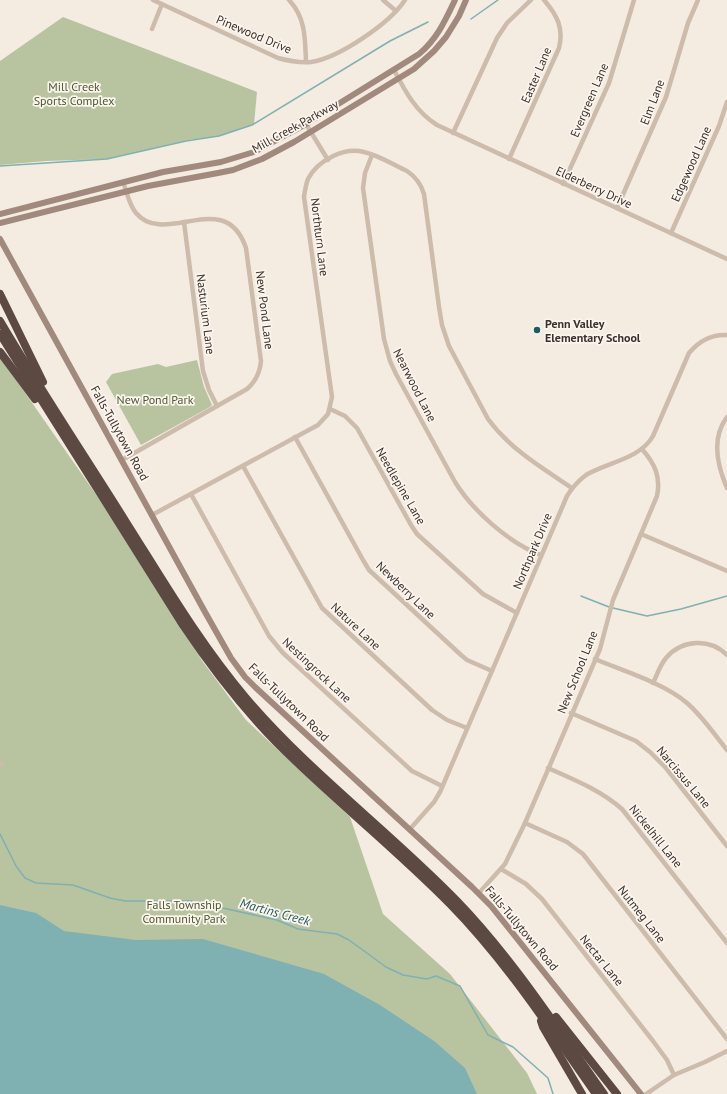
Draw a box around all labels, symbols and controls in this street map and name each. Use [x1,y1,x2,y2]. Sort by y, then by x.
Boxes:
street label: Pinewood Drive [214,11,294,57]
street label: Easter Lane [518,45,554,105]
street label: Evergreen Lane [567,61,611,139]
street label: Elm Lane [636,77,668,127]
park label: Mill Creek Sports Complex [34,79,114,108]
street label: Mill Creek Parkway [249,96,341,156]
street label: Edgewood Lane [668,124,714,204]
street label: Elderberry Drive [553,163,635,211]
street label: Northturn Lane [308,197,332,277]
street label: New Pond Lane [253,270,277,350]
street label: Nasturium Lane [194,273,218,355]
place label: Penn Valley Elementary School [545,316,641,345]
marker: Penn Valley Elementary School [532,325,542,335]
street label: Nearwood Lane [390,346,440,424]
street label: Falls-Tullytown Road [88,383,152,483]
park label: New Pond Park [117,392,194,407]
street label: Needlepine Lane [373,445,429,527]
street label: Northpark Drive [509,511,555,591]
street label: Newberry Lane [373,558,439,622]
street label: Nature Lane [328,599,384,653]
street label: New School Lane [554,628,600,716]
street label: Nestingrock Lane [279,634,355,706]
street label: Falls-Tullytown Road [246,660,332,744]
street label: Narcissus Lane [654,743,714,811]
street label: Nickelhill Lane [626,802,686,870]
street label: Falls-Tullytown Road [482,882,562,974]
street label: Nutmeg Lane [615,882,669,946]
water label: Martins Creek [238,894,313,930]
park label: Falls Township Community Park [142,897,226,926]
street label: Nectar Lane [577,931,627,989]

